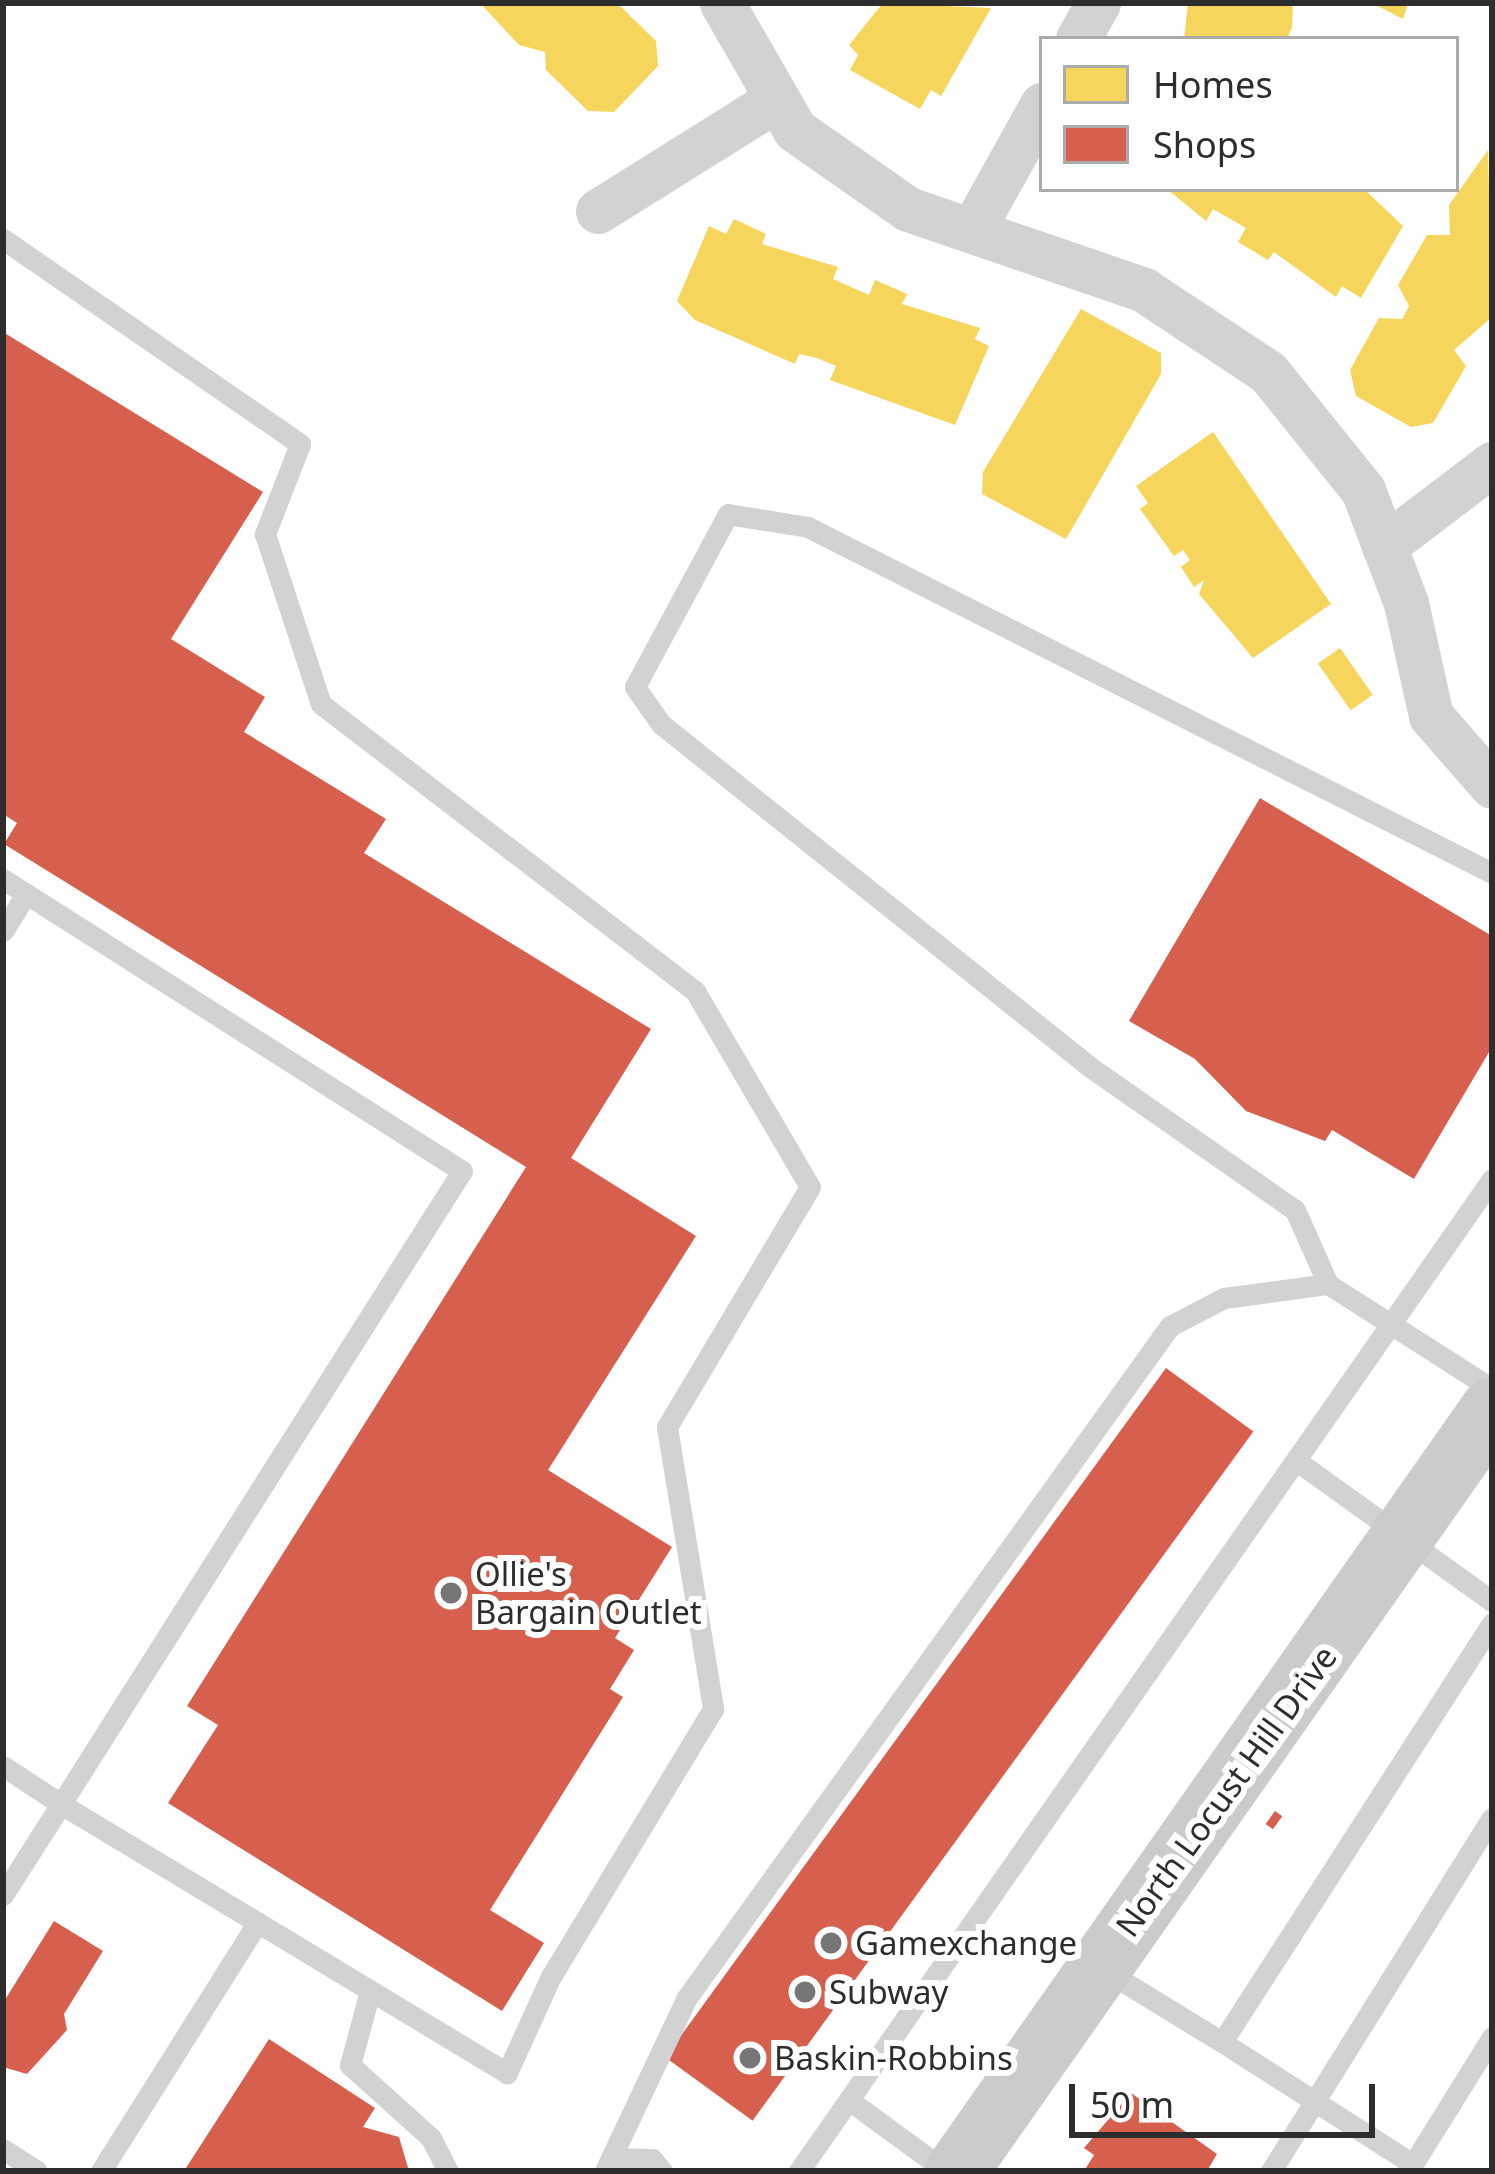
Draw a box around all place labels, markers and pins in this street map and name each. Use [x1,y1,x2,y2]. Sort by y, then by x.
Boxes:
place label: Ollie's Bargain Outlet [475,1554,702,1632]
marker: Ollie's Bargain Outlet [438,1580,464,1606]
place label: Gamexchange [855,1923,1077,1963]
marker: Gamexchange [818,1930,844,1956]
place label: Subway [829,1972,948,2012]
marker: Subway [792,1979,818,2005]
place label: Baskin-Robbins [774,2038,1013,2078]
marker: Baskin-Robbins [737,2045,763,2071]

